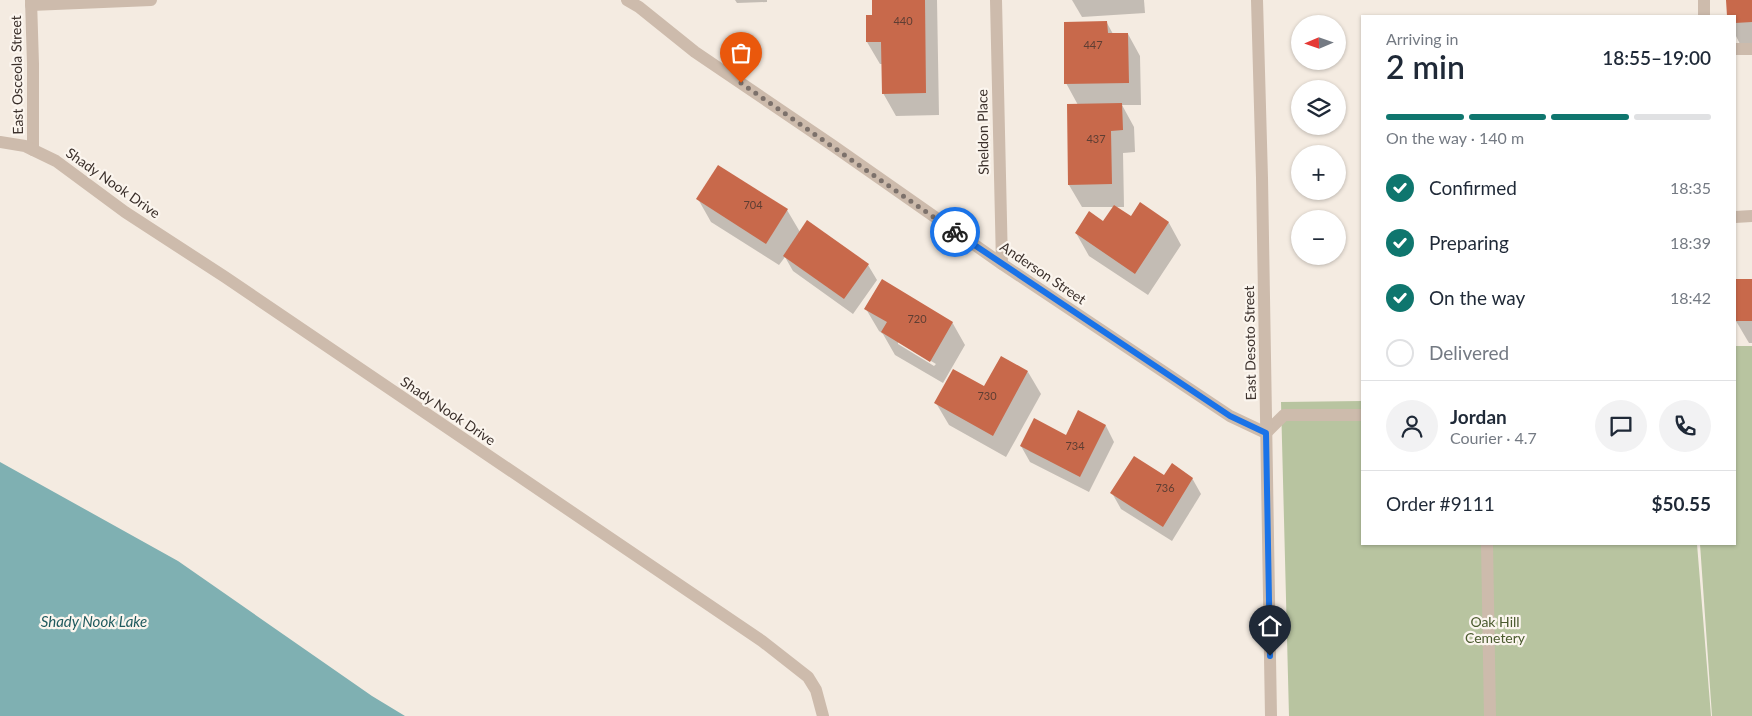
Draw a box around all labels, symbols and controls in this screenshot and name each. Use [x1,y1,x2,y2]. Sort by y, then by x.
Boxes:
house number: 440 [893,14,913,27]
street label: East Osceola Street [7,15,26,135]
north arrow [1291,15,1346,70]
map controls [1291,15,1346,265]
text: Arriving in [1386,29,1459,48]
pin [720,32,762,83]
house number: 447 [1083,38,1103,51]
icon: bag [727,39,755,67]
text: 18:55–19:00 [1602,46,1711,69]
text: 2 min [1386,47,1465,86]
button: layers [1291,80,1346,135]
street label: Sheldon Place [973,89,992,175]
text: On the way · 140 m [1386,128,1524,147]
house number: 437 [1086,132,1106,145]
street label: Shady Nook Drive [63,144,164,221]
button: + [1291,145,1346,200]
icon: check [1386,174,1414,202]
text: Confirmed [1429,176,1517,199]
text: 18:35 [1670,178,1711,197]
house number: 704 [743,198,763,211]
courier [930,207,980,257]
button: − [1291,210,1346,265]
icon: bike [941,218,969,246]
icon: check [1386,229,1414,257]
text: Preparing [1429,231,1509,254]
text: 18:39 [1670,233,1711,252]
street label: Anderson Street [997,238,1089,308]
icon: check [1386,284,1414,312]
street label: East Desoto Street [1240,285,1259,401]
text: On the way [1429,286,1525,309]
text: 18:42 [1670,288,1711,307]
house number: 720 [907,312,927,325]
text: Delivered [1429,341,1509,364]
street label: Shady Nook Drive [398,373,499,449]
house number: 730 [977,389,997,402]
button: person [1386,400,1438,452]
button: chat [1595,400,1647,452]
button: phone [1659,400,1711,452]
text: Jordan [1450,405,1507,428]
text: Courier · 4.7 [1450,428,1537,447]
house number: 734 [1065,439,1085,452]
house number: 736 [1155,481,1175,494]
text: Order #9111 [1386,492,1495,515]
text: $50.55 [1651,492,1711,515]
pin [1249,605,1291,656]
water label: Shady Nook Lake [41,612,147,630]
icon: home [1256,612,1284,640]
park label: Oak Hill Cemetery [1465,613,1526,646]

